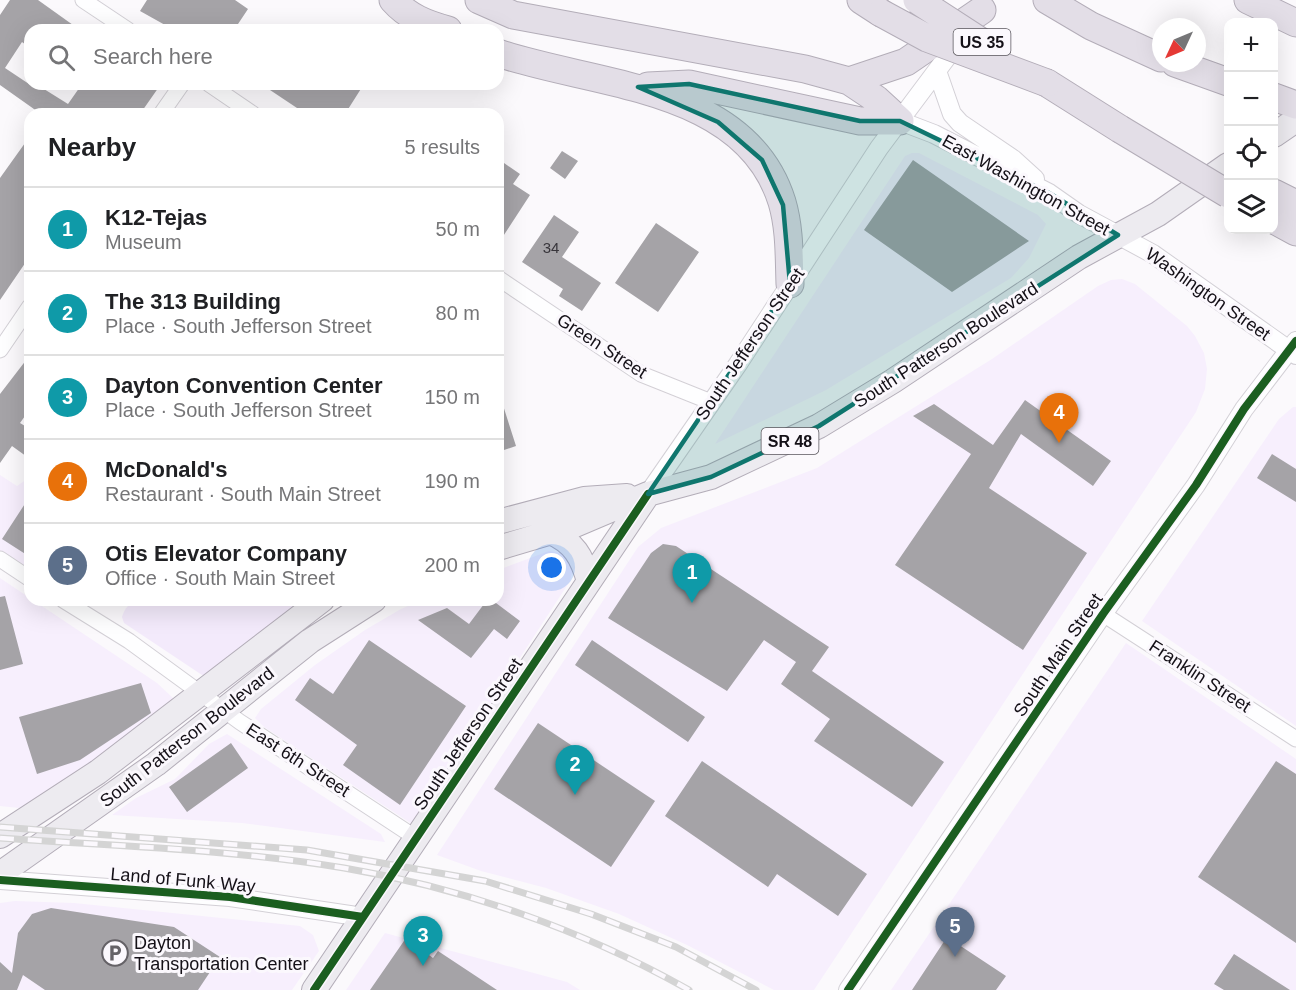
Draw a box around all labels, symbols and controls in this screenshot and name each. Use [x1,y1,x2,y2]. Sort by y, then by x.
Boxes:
north arrow [1152,18,1206,72]
map controls [1224,18,1278,234]
button: + [1224,18,1278,72]
search box [24,24,504,90]
road number: US 35 [954,29,1010,55]
icon: search [45,41,78,74]
text: Search here [93,44,213,69]
button: − [1224,72,1278,126]
button: locate [1224,126,1278,180]
street label: East Washington Street [939,131,1113,239]
text: Nearby [48,132,136,162]
text: 5 results [404,136,480,158]
button: layers [1224,180,1278,234]
text: K12-Tejas [105,205,207,230]
text: 1 [62,218,73,240]
text: 50 m [436,218,480,240]
text: Museum [105,231,182,253]
house number: 34 [543,239,559,256]
street label: Washington Street [1142,244,1274,344]
street label: South Jefferson Street [692,264,808,424]
street label: South Patterson Boulevard [850,278,1042,412]
text: The 313 Building [105,289,281,314]
text: 2 [62,302,73,324]
text: 80 m [436,302,480,324]
street label: Green Street [553,310,651,382]
text: Place · South Jefferson Street [105,315,371,337]
text: Dayton Convention Center [105,373,382,398]
text: 3 [62,386,73,408]
text: 150 m [424,386,480,408]
pin: 4 [1040,394,1078,443]
text: Place · South Jefferson Street [105,399,371,421]
road number: SR 48 [762,428,818,454]
text: McDonald's [105,457,228,482]
text: 4 [62,470,73,492]
text: 190 m [424,470,480,492]
text: Restaurant · South Main Street [105,483,381,505]
text: Otis Elevator Company [105,541,347,566]
your location [537,553,566,582]
text: 5 [62,554,73,576]
text: 200 m [424,554,480,576]
pin: 1 [672,554,712,603]
text: Office · South Main Street [105,567,335,589]
street label: South Main Street [1009,590,1107,720]
street label: Franklin Street [1145,636,1255,716]
street label: South Jefferson Street [410,654,526,814]
street label: South Patterson Boulevard [96,663,278,811]
street label: East 6th Street [243,719,353,801]
pin: 2 [556,746,594,795]
street label: Land of Funk Way [110,864,256,896]
pin: 5 [936,908,974,957]
pin: 3 [404,916,442,966]
place label: Dayton Transportation Center [134,933,308,974]
parking icon: Dayton Transportation Center [100,938,130,968]

